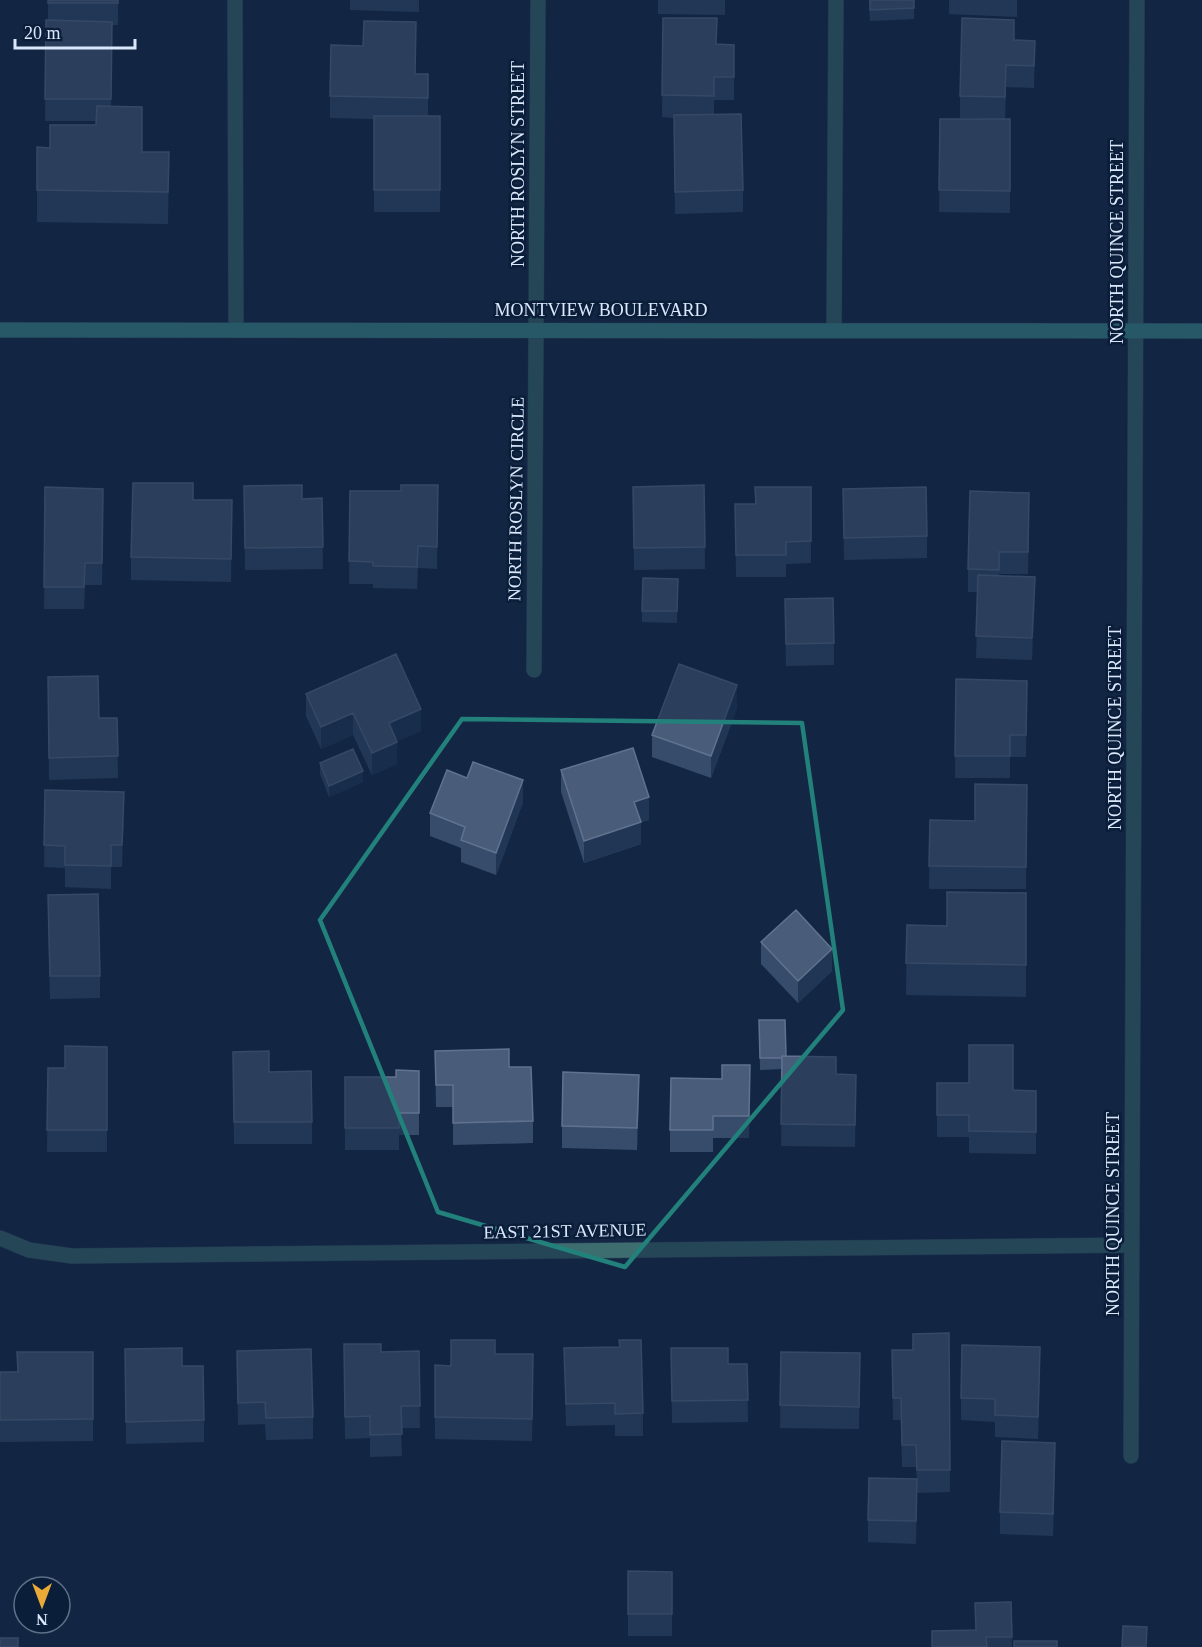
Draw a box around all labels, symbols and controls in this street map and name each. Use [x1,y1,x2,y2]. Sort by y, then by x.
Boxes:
scale bar [15,12,135,50]
text: 20 m [24,23,61,43]
street label: NORTH ROSLYN STREET [508,61,528,267]
street label: NORTH QUINCE STREET [1107,140,1127,344]
street label: MONTVIEW BOULEVARD [495,300,707,320]
street label: NORTH ROSLYN CIRCLE [504,397,528,601]
street label: NORTH QUINCE STREET [1105,626,1125,830]
street label: NORTH QUINCE STREET [1103,1112,1123,1316]
street label: EAST 21ST AVENUE [483,1220,647,1242]
north arrow [12,1575,72,1635]
text: N [36,1611,48,1628]

